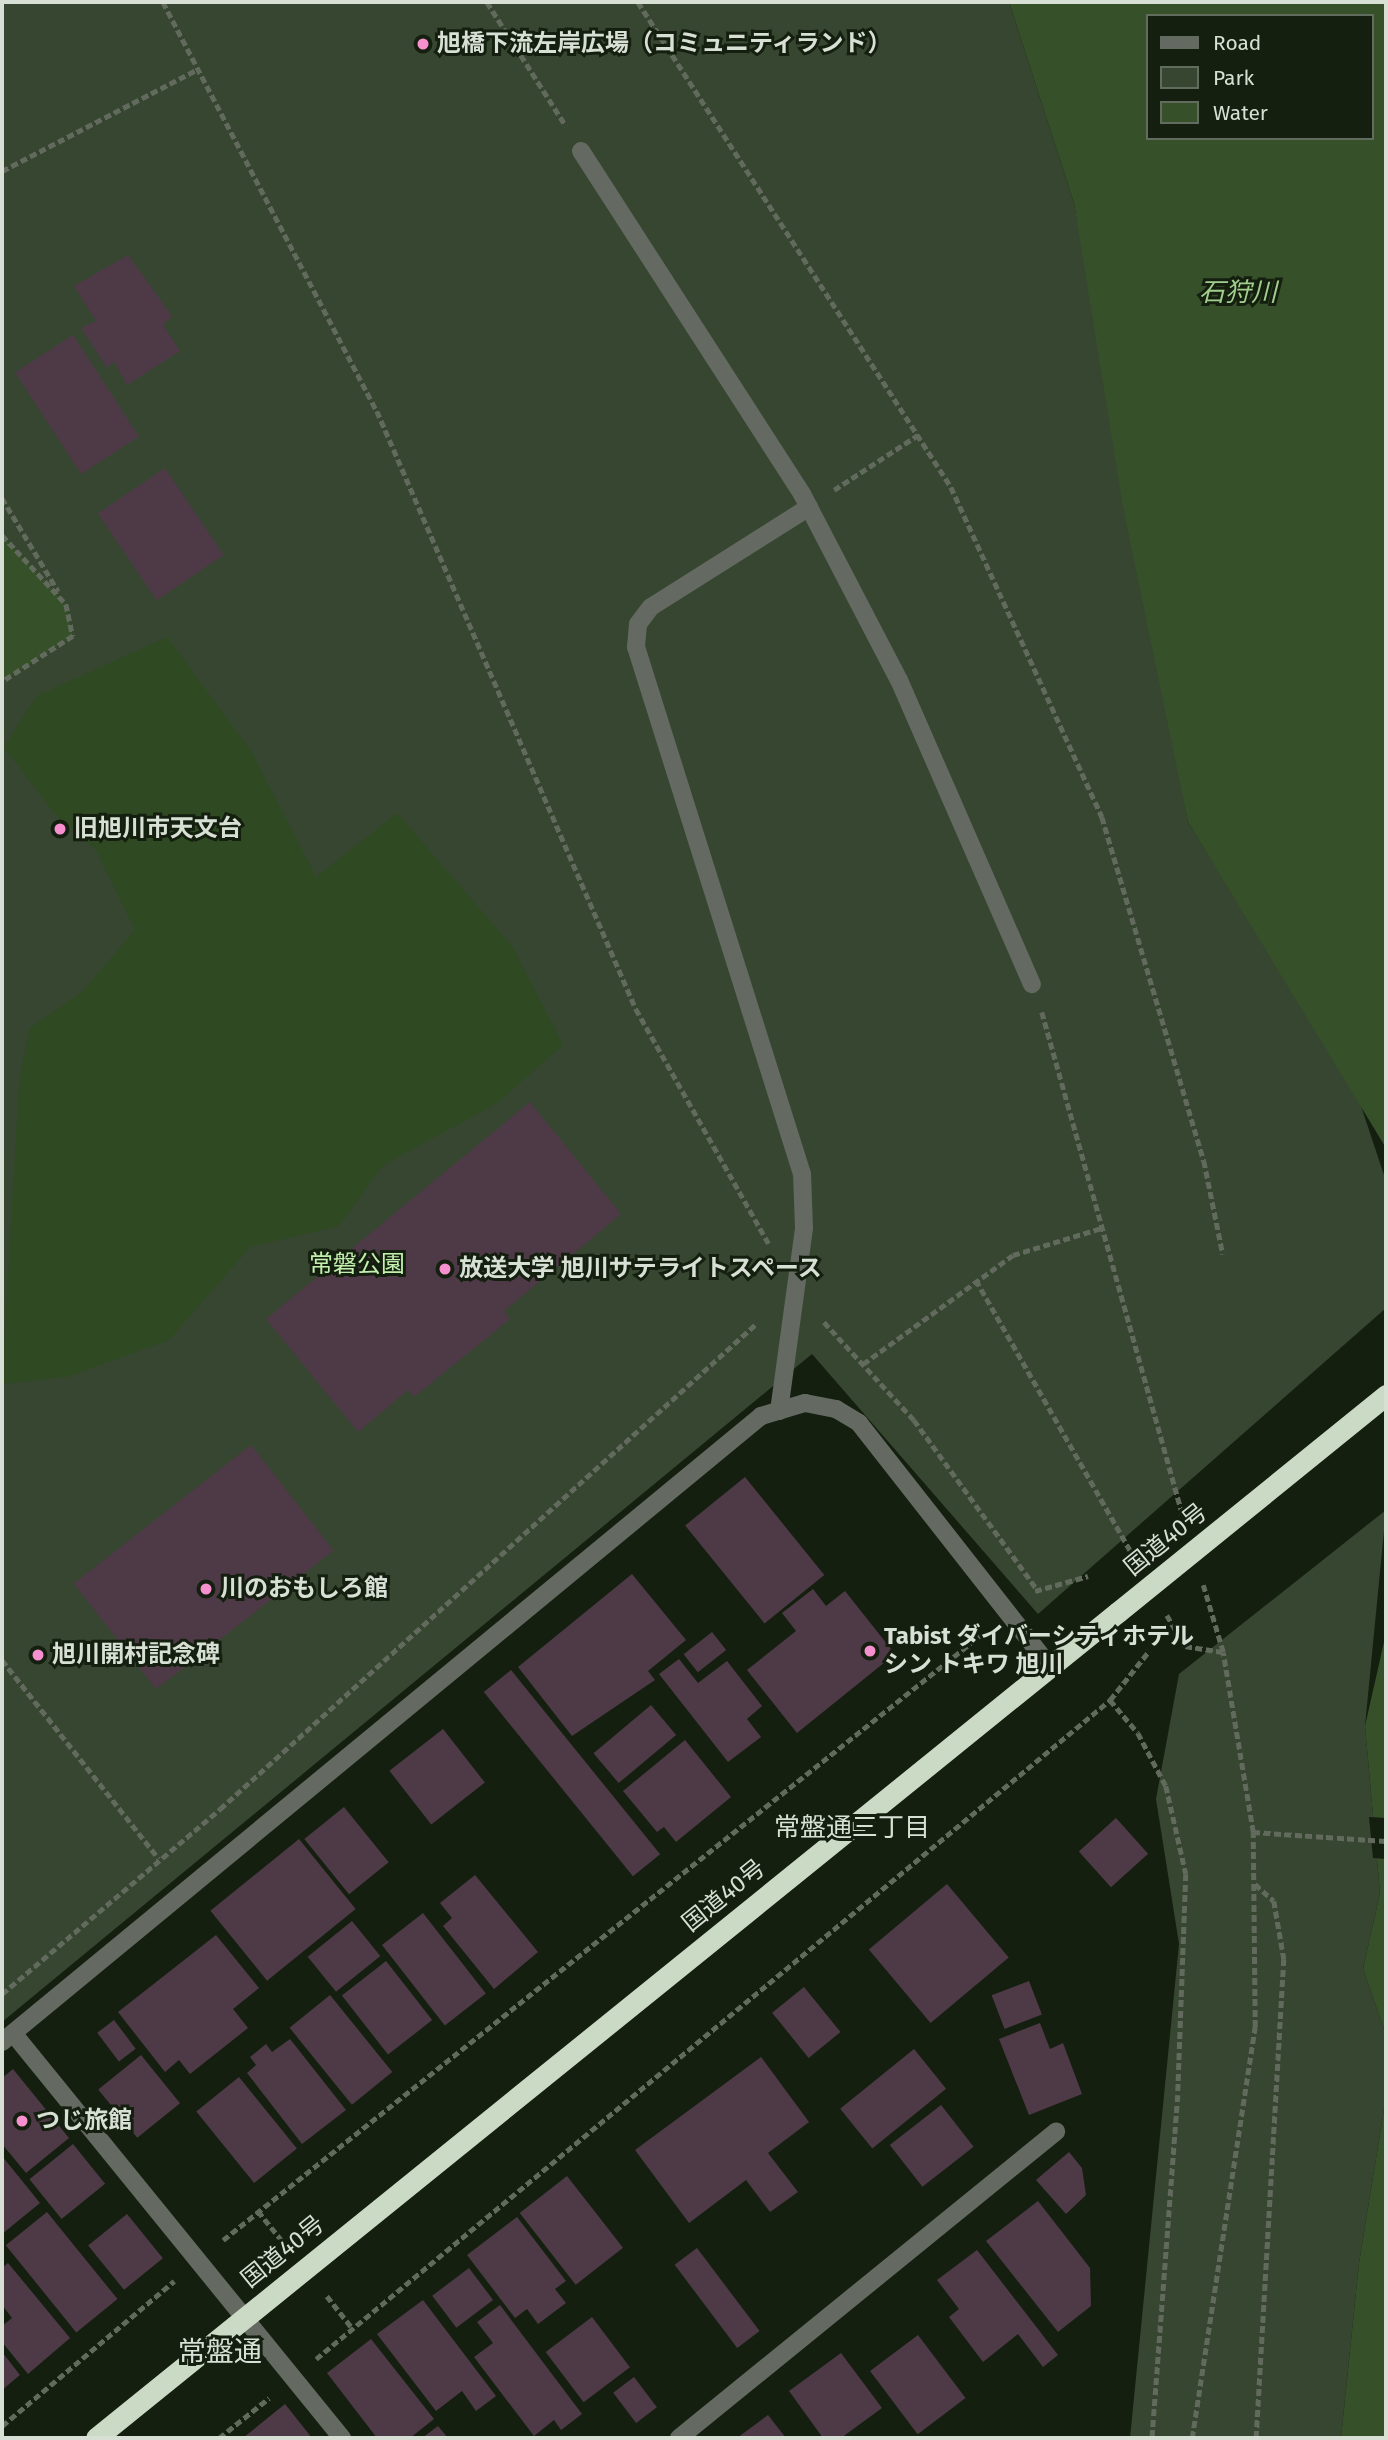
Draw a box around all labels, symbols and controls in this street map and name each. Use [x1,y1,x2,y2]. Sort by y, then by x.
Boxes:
legend [1146,14,1374,140]
place label: 旭橋下流左岸広場（コミュニティランド） [437,30,893,58]
text: Road [1213,30,1261,56]
marker: 旭橋下流左岸広場（コミュニティランド） [415,36,431,52]
text: Park [1213,65,1254,91]
text: Water [1213,100,1268,126]
water label: 石狩川 [1199,277,1277,309]
place label: 旧旭川市天文台 [74,815,242,843]
marker: 旧旭川市天文台 [52,821,68,837]
park label: 常磐公園 [309,1251,405,1279]
place label: 放送大学 旭川サテライトスペース [459,1255,825,1283]
marker: 放送大学 旭川サテライトスペース [437,1261,453,1277]
street label: 国道40号 [1119,1498,1213,1582]
place label: 川のおもしろ館 [220,1575,388,1603]
marker: 川のおもしろ館 [198,1581,214,1597]
place label: Tabist ダイバーシティホテル シン トキワ 旭川 [884,1623,1197,1679]
place label: 旭川開村記念碑 [52,1641,220,1669]
marker: Tabist ダイバーシティホテル シン トキワ 旭川 [862,1643,878,1659]
marker: 旭川開村記念碑 [30,1647,46,1663]
district label: 常盤通三丁目 [774,1812,930,1844]
street label: 国道40号 [677,1854,771,1938]
place label: つじ旅館 [36,2107,132,2135]
marker: つじ旅館 [14,2113,30,2129]
street label: 国道40号 [236,2210,330,2294]
district label: 常盤通 [178,2335,262,2369]

